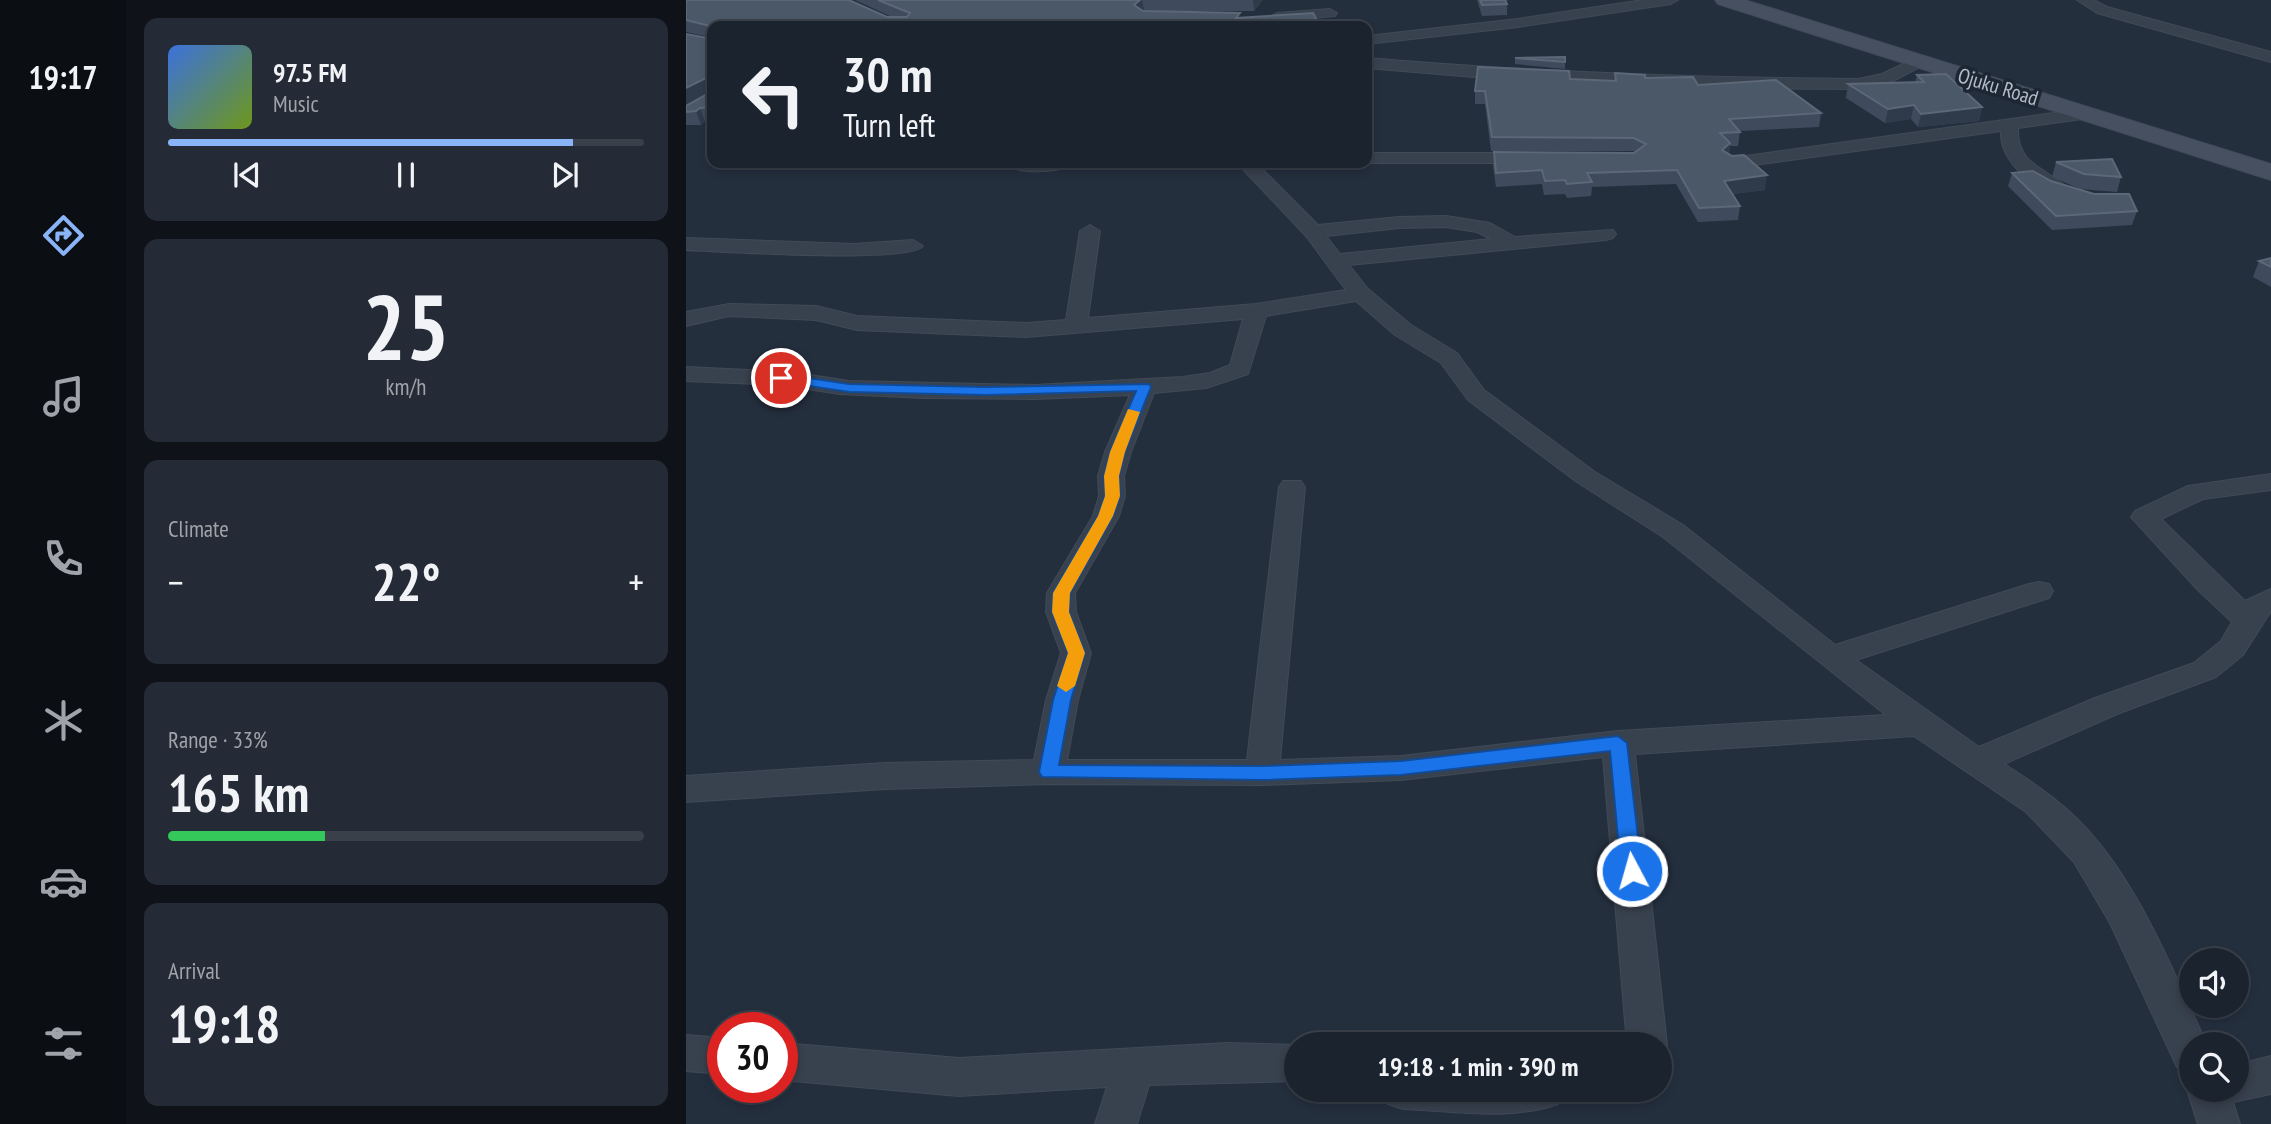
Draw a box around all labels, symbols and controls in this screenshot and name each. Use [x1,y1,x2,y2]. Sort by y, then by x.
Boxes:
text: 30 m [843,42,932,106]
icon: left [728,49,819,140]
text: 19:17 [28,56,98,98]
text: 97.5 FM [273,56,347,89]
street label: Ojuku Road [1955,62,2042,112]
text: Music [273,89,319,118]
text: Turn left [843,104,935,146]
icon: previous [228,156,266,194]
icon: pause [387,156,425,194]
icon: next [546,156,584,194]
icon: directions [39,211,88,260]
text: 25 [363,267,450,385]
pin [751,348,811,408]
icon: arrive [762,359,800,397]
icon: music [39,372,88,421]
text: km/h [386,372,426,401]
text: Climate [168,514,229,543]
icon: phone [39,534,88,583]
text: 22° [372,548,440,615]
text: − [168,557,184,606]
text: + [628,557,644,606]
icon: climate [39,696,88,745]
text: Range · 33% [168,725,268,754]
text: 165 km [168,759,309,826]
position arrow [1595,834,1669,908]
icon: car [39,857,88,906]
map controls [2179,948,2249,1102]
button: sound [2179,948,2249,1018]
text: Arrival [168,956,220,985]
text: 19:18 [168,990,280,1057]
speed limit sign: 30 [707,1012,798,1103]
icon: filters [39,1019,88,1068]
button: search [2179,1032,2249,1102]
text: 19:18 · 1 min · 390 m [1378,1050,1578,1083]

